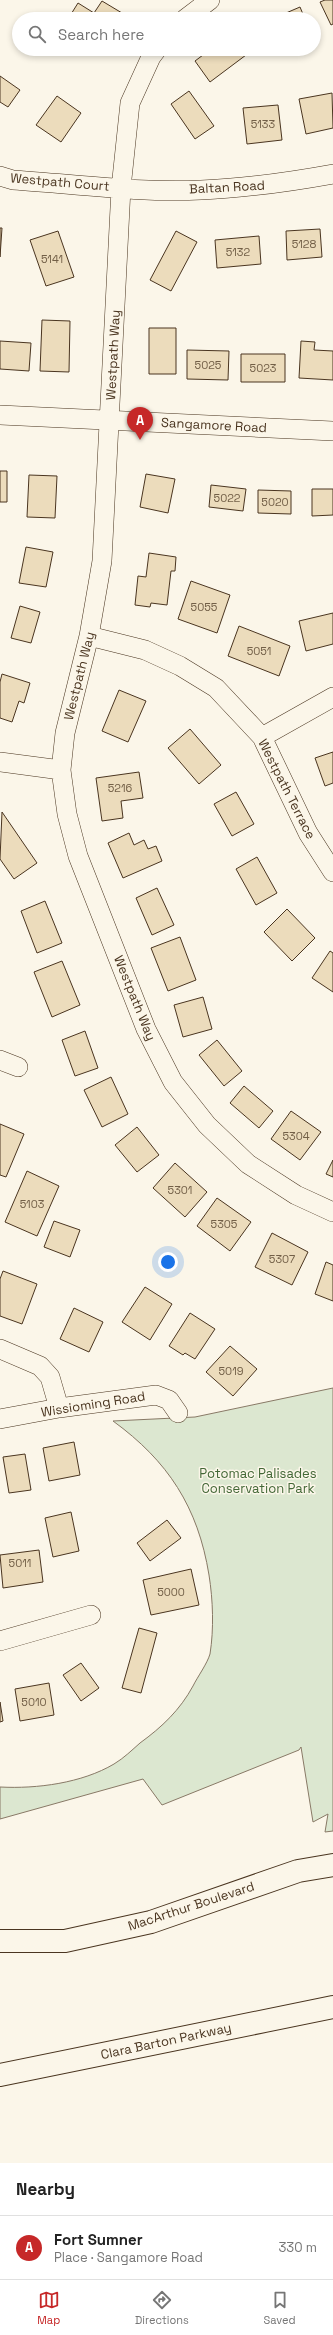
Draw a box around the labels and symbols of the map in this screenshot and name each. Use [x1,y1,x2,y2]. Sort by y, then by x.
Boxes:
house number: 5133 [251,117,276,131]
street label: Westpath Court [10,169,110,195]
street label: Baltan Road [189,177,265,197]
house number: 5128 [292,237,316,251]
house number: 5132 [226,245,251,259]
house number: 5141 [41,252,63,266]
street label: Westpath Way [102,309,124,401]
house number: 5025 [195,358,222,372]
house number: 5023 [250,361,277,375]
pin: A [127,407,153,440]
street label: Sangamore Road [161,414,267,436]
house number: 5022 [214,491,241,505]
house number: 5020 [261,495,289,509]
house number: 5055 [191,600,218,614]
street label: Westpath Way [60,630,98,722]
house number: 5051 [247,644,271,658]
street label: Westpath Terrace [254,736,320,842]
house number: 5216 [108,781,132,795]
street label: Westpath Way [110,953,160,1043]
house number: 5304 [282,1129,310,1143]
house number: 5301 [168,1183,192,1197]
house number: 5103 [20,1197,45,1211]
house number: 5305 [211,1217,238,1231]
your location [158,1252,178,1272]
house number: 5307 [269,1252,295,1266]
house number: 5019 [219,1364,244,1378]
street label: Wissioming Road [40,1387,146,1421]
park label: Potomac Palisades Conservation Park [199,1465,317,1497]
house number: 5011 [9,1556,31,1570]
house number: 5000 [157,1585,185,1599]
house number: 5010 [21,1695,47,1709]
street label: MacArthur Boulevard [126,1878,256,1934]
street label: Clara Barton Parkway [99,2019,233,2063]

